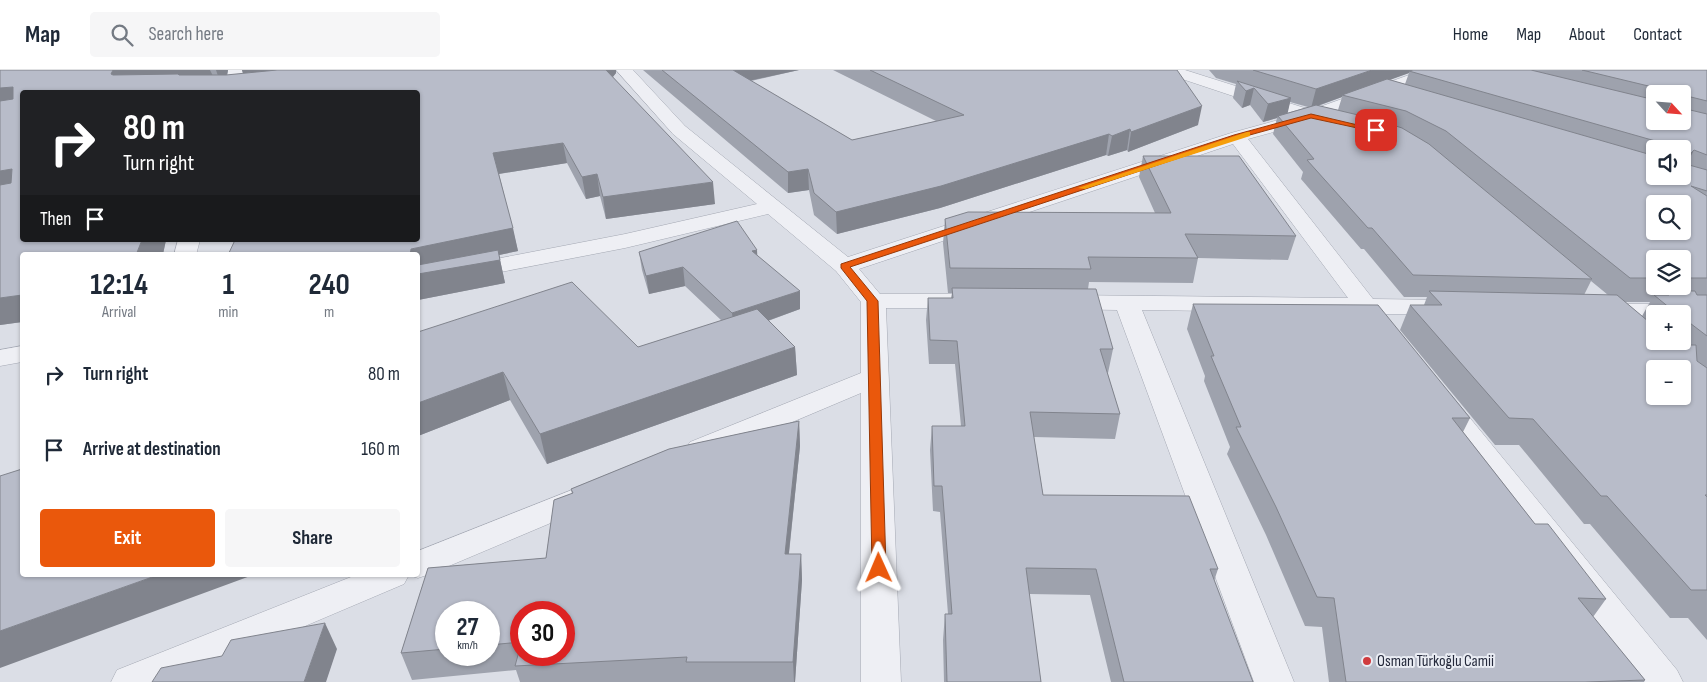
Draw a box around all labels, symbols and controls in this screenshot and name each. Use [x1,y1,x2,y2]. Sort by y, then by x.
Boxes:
search box [90,12,440,57]
text: Map [25,20,60,49]
icon: search [108,21,136,49]
text: Search here [148,23,224,46]
text: Home [1453,24,1488,45]
text: Map [1516,24,1541,45]
text: About [1569,24,1605,45]
text: Contact [1633,24,1682,45]
north arrow [1646,85,1691,130]
map controls [1646,85,1691,405]
text: 80 m [123,107,185,150]
pin [1355,109,1397,151]
icon: right [40,110,105,175]
icon: arrive [1362,116,1390,144]
button: sound [1646,140,1691,185]
text: Turn right [123,150,194,177]
button: search [1646,195,1691,240]
icon: arrive [81,205,109,233]
text: Then [40,208,71,231]
button: layers [1646,250,1691,295]
text: 12:14 [90,267,148,303]
text: 1 [222,267,234,303]
text: 240 [309,267,350,303]
text: Arrival [102,303,136,322]
text: min [218,303,238,322]
text: m [324,303,334,322]
button: + [1646,305,1691,350]
button: − [1646,360,1691,405]
icon: right [40,361,68,389]
text: Turn right [83,363,148,386]
text: 80 m [368,363,400,386]
icon: arrive [40,436,68,464]
text: Arrive at destination [83,438,221,461]
text: 160 m [361,438,400,461]
button: Exit [40,509,215,567]
button: Share [225,509,400,567]
position arrow [852,541,904,593]
speed limit sign: 30 [510,601,575,666]
text: 27 [457,612,478,643]
text: km/h [457,638,478,653]
place label: Osman Türkoğlu Camii [1377,652,1494,671]
marker: Osman Türkoğlu Camii [1361,655,1373,667]

